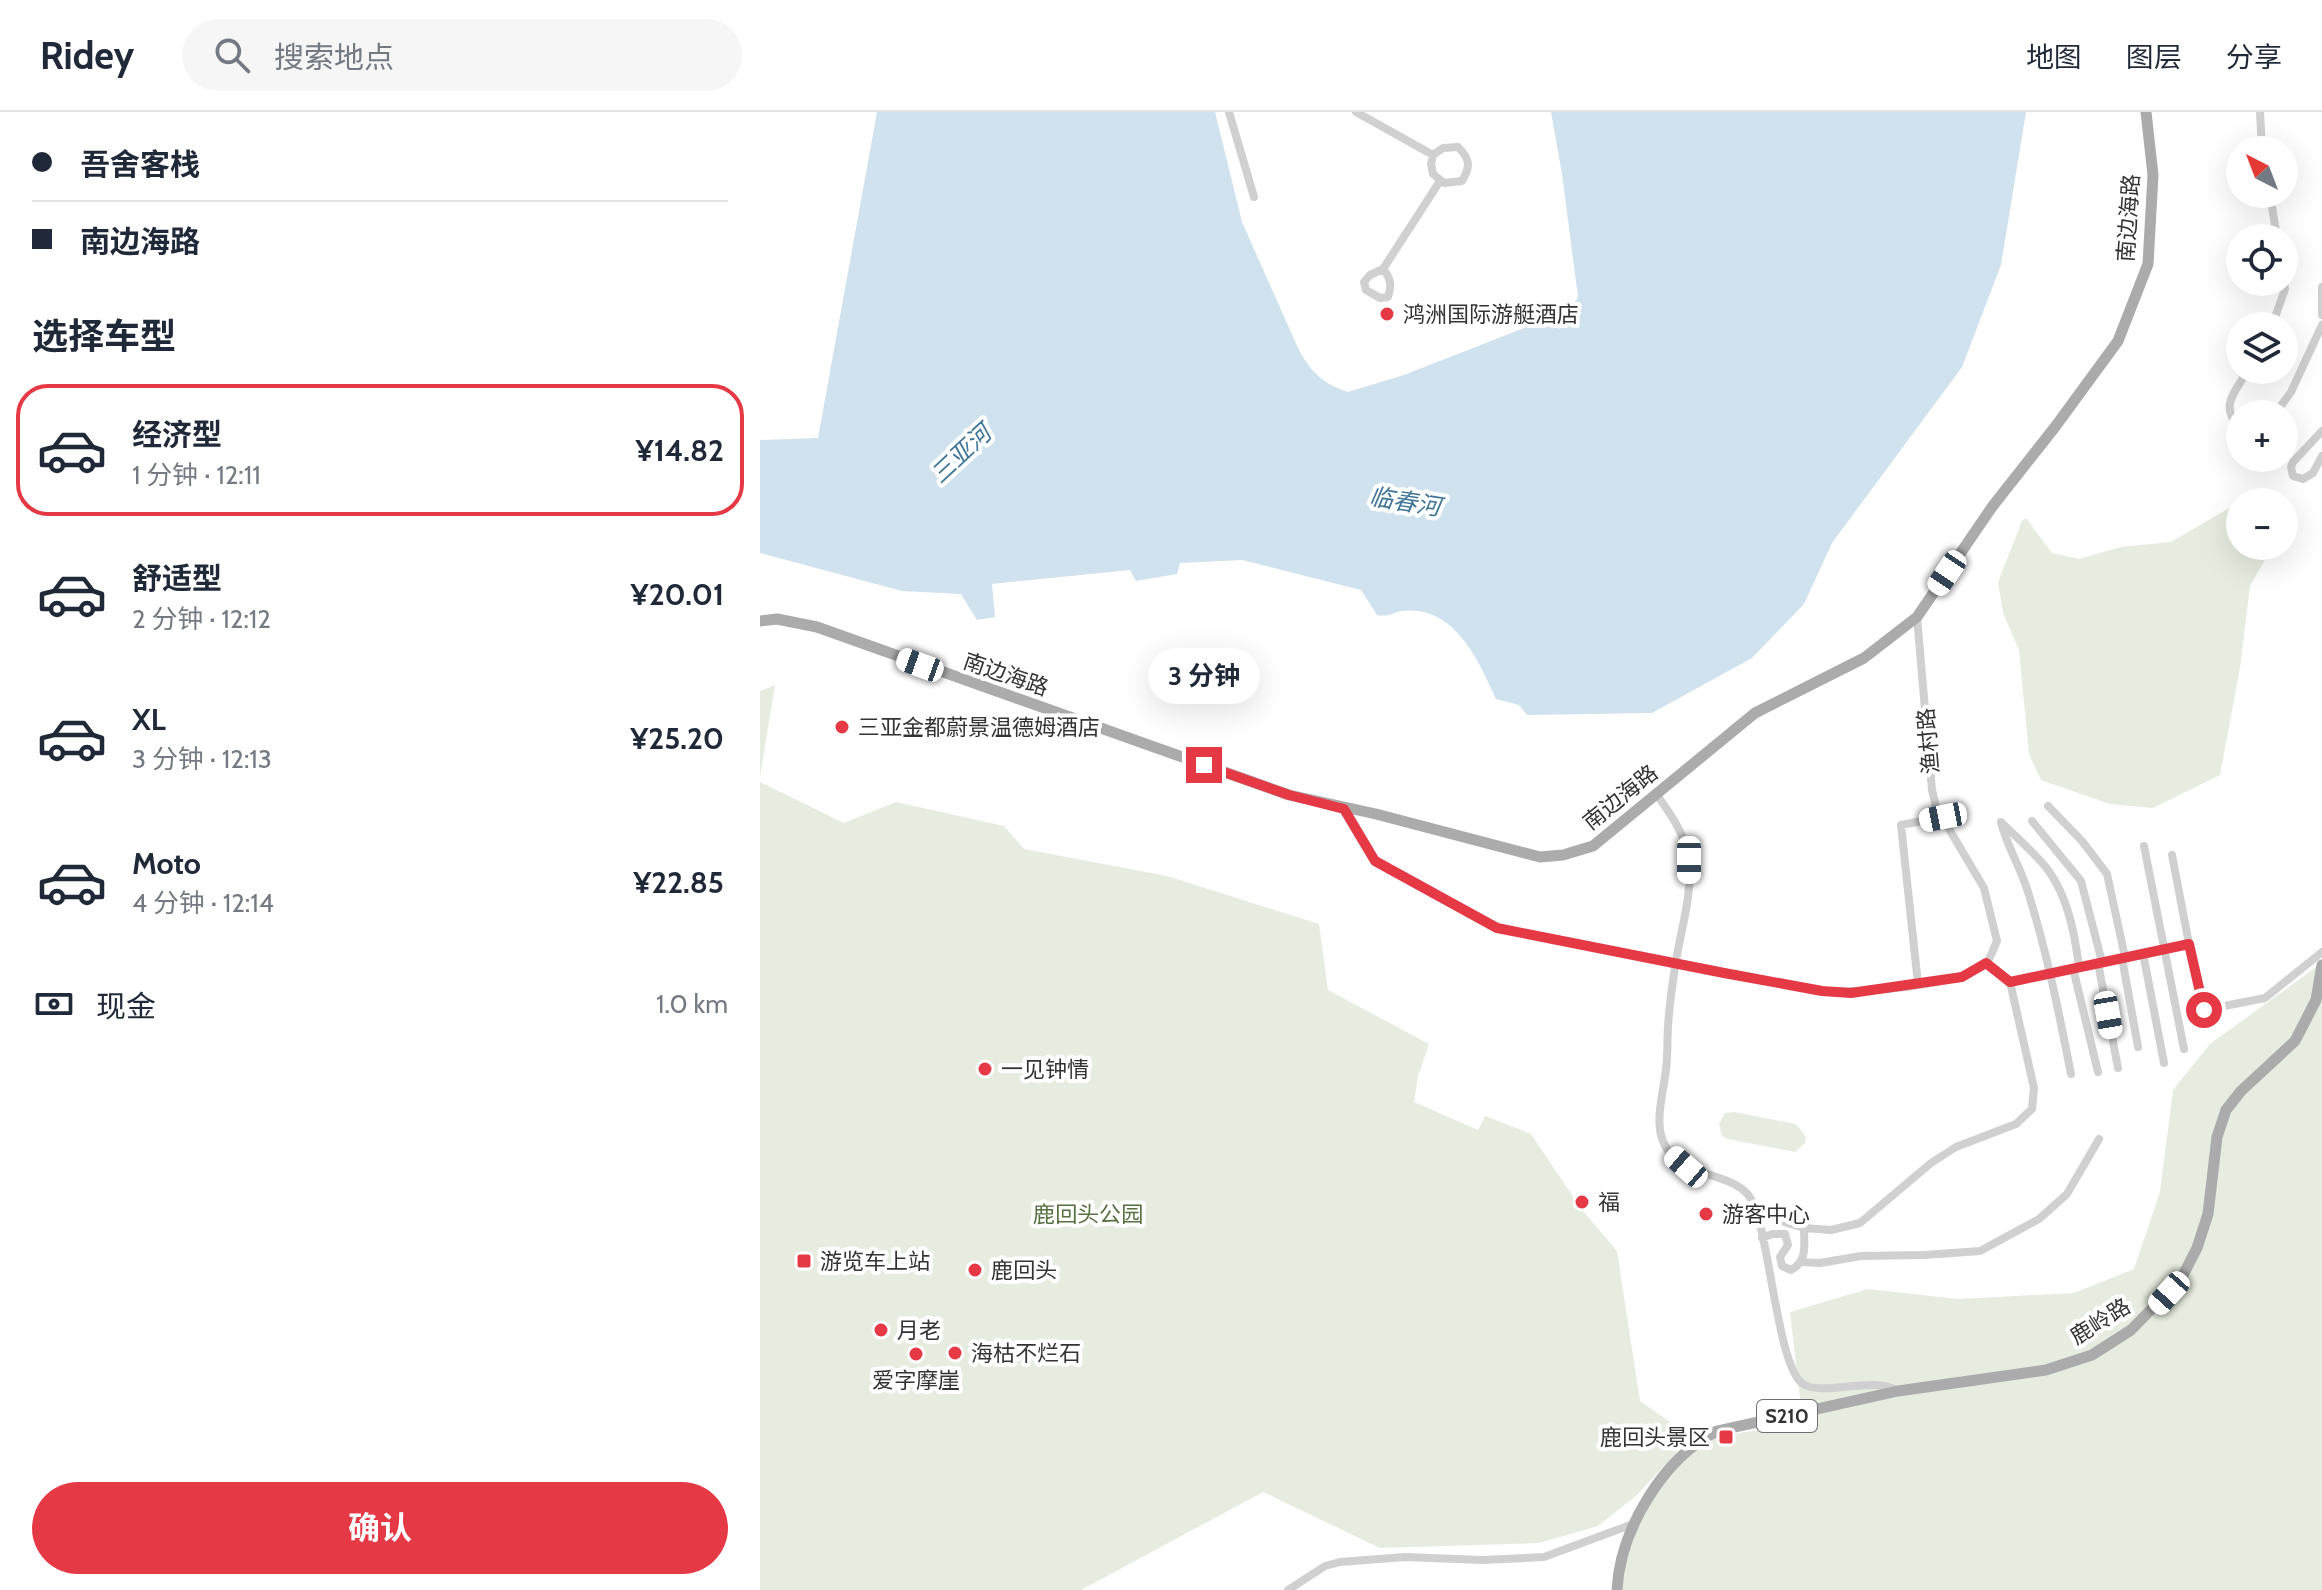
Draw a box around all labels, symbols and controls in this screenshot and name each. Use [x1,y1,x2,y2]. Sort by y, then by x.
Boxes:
search box [182,19,742,91]
text: Ridey [40,32,134,79]
icon: search [210,33,254,77]
text: 搜索地点 [274,39,394,76]
text: 地图 [2026,40,2082,74]
text: 图层 [2126,40,2182,74]
text: 分享 [2226,40,2282,74]
north arrow [2226,136,2298,208]
map controls [2226,136,2298,560]
text: 吾舍客栈 [80,146,200,183]
street label: 南边海路 [2112,173,2145,263]
text: 南边海路 [80,223,200,260]
button: locate [2226,224,2298,296]
place label: 鸿洲国际游艇酒店 [1403,301,1579,328]
marker: 鸿洲国际游艇酒店 [1378,305,1396,323]
button: layers [2226,312,2298,384]
text: 选择车型 [32,314,176,358]
button: + [2226,400,2298,472]
icon: car [36,414,108,486]
text: 经济型 [132,416,222,453]
water label: 三亚河 [924,416,1000,489]
text: ¥14.82 [636,432,724,469]
text: 1 分钟 · 12:11 [132,459,261,491]
water label: 临春河 [1367,482,1447,522]
button: − [2226,488,2298,560]
car [1924,546,1970,600]
icon: car [36,558,108,630]
text: 舒适型 [132,560,222,597]
text: ¥20.01 [631,576,724,613]
text: 2 分钟 · 12:12 [132,603,271,635]
car [893,646,947,684]
street label: 南边海路 [960,647,1052,702]
callout: 3 分钟 [1148,649,1260,705]
text: 3 分钟 [1168,660,1240,692]
text: XL [132,701,166,738]
icon: car [36,702,108,774]
street label: 渔村路 [1912,707,1945,775]
place label: 三亚金都蔚景温德姆酒店 [858,714,1100,741]
marker: 三亚金都蔚景温德姆酒店 [833,718,851,736]
text: ¥25.20 [630,720,724,757]
text: 3 分钟 · 12:13 [132,743,272,775]
route end [1186,747,1222,783]
street label: 南边海路 [1578,759,1663,836]
car [1917,801,1969,833]
car [1677,836,1701,884]
text: Moto [132,845,201,882]
icon: car [36,846,108,918]
text: ¥22.85 [633,864,724,901]
text: 4 分钟 · 12:14 [132,887,274,919]
icon: cash [32,982,76,1026]
text: 现金 [96,988,156,1025]
text: 1.0 km [656,988,728,1020]
car [2092,989,2124,1041]
route start [2186,992,2222,1028]
place label: 一见钟情 [1001,1056,1089,1083]
marker: 一见钟情 [976,1060,994,1078]
car [1660,1142,1712,1192]
place label: 福 [1598,1189,1620,1216]
marker: 福 [1573,1193,1591,1211]
park label: 鹿回头公园 [1033,1201,1143,1228]
place label: 游客中心 [1722,1201,1810,1228]
marker: 游客中心 [1697,1205,1715,1223]
place label: 游览车上站 [820,1248,930,1275]
marker: 游览车上站 [795,1252,813,1270]
place label: 鹿回头 [991,1257,1057,1284]
marker: 鹿回头 [966,1261,984,1279]
car [2144,1267,2194,1319]
street label: 鹿岭路 [2065,1292,2135,1350]
place label: 月老 [897,1317,941,1344]
marker: 月老 [872,1321,890,1339]
place label: 海枯不烂石 [971,1340,1081,1367]
marker: 海枯不烂石 [946,1344,964,1362]
marker: 爱字摩崖 [907,1345,925,1363]
place label: 爱字摩崖 [872,1367,960,1394]
road number: S210 [1757,1400,1817,1432]
place label: 鹿回头景区 [1600,1424,1710,1451]
marker: 鹿回头景区 [1717,1428,1735,1446]
button: 确认 [32,1482,728,1574]

